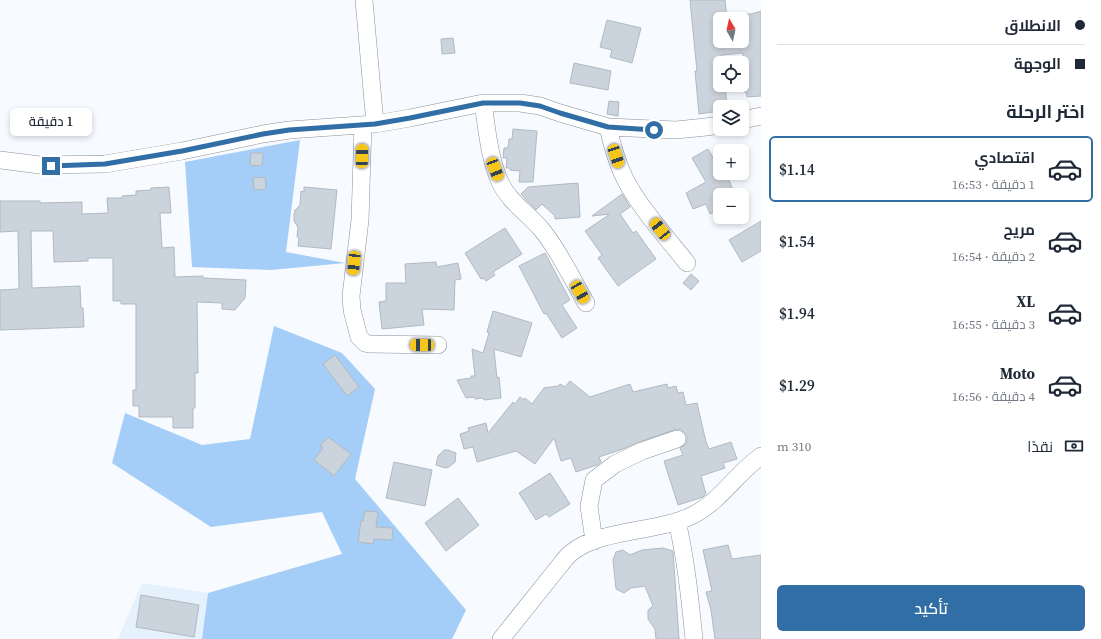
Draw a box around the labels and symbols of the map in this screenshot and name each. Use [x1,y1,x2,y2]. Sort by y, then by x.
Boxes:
north arrow [713,12,749,48]
callout: 1 دقيقة [10,108,92,136]
route start [645,121,663,139]
car [607,143,625,169]
car [356,144,368,168]
car [485,156,505,182]
route end [42,157,60,175]
car [648,216,672,242]
car [347,250,361,276]
car [569,279,591,305]
car [410,339,434,351]

